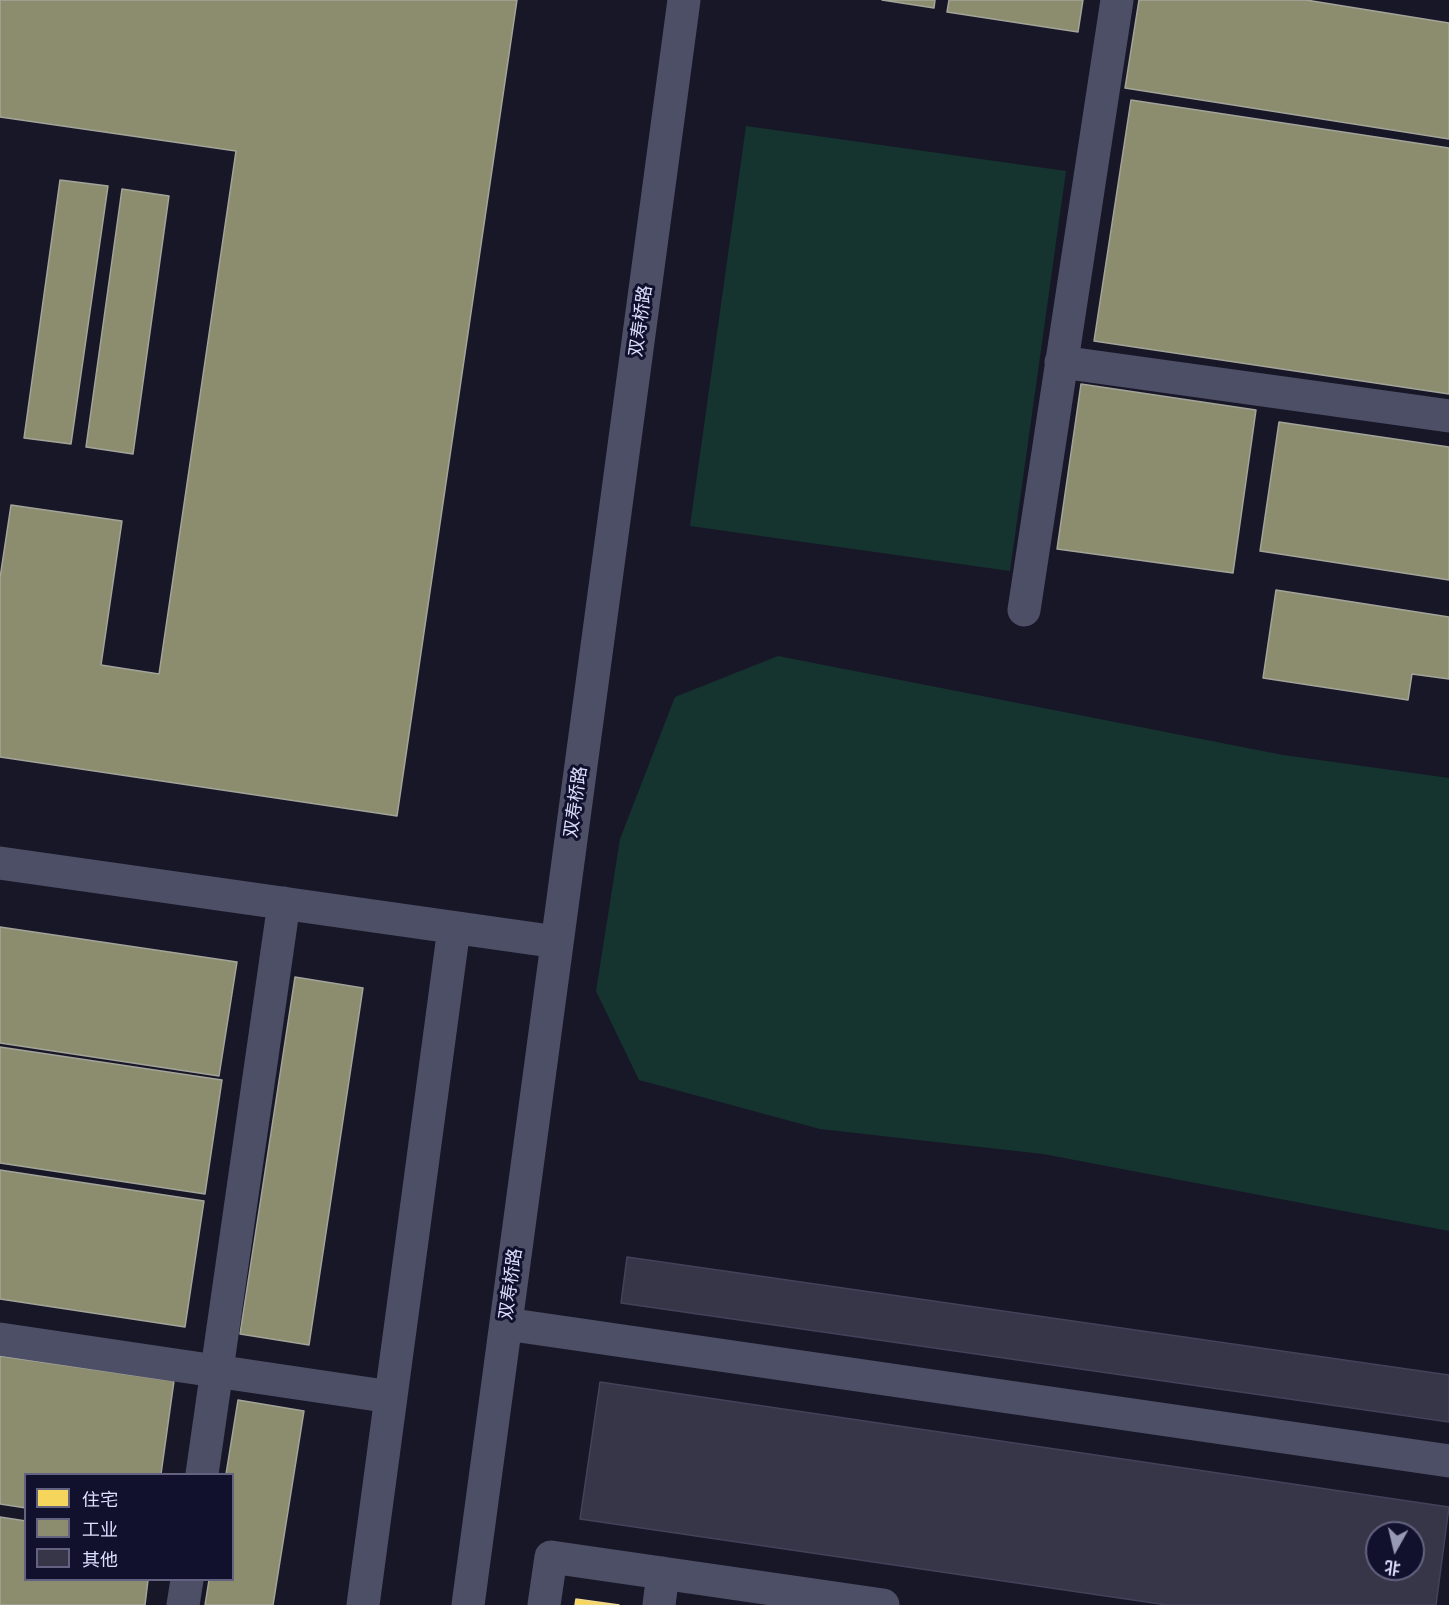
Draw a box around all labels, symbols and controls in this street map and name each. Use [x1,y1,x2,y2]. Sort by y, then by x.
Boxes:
street label: 双寿桥路 [625,284,657,358]
street label: 双寿桥路 [560,765,592,839]
street label: 双寿桥路 [495,1247,527,1321]
legend [24,1473,234,1581]
text: 住宅 [82,1489,118,1510]
text: 工业 [82,1519,118,1540]
north arrow [1365,1521,1425,1581]
text: 其他 [82,1549,118,1570]
text: 北 [1383,1557,1402,1578]

